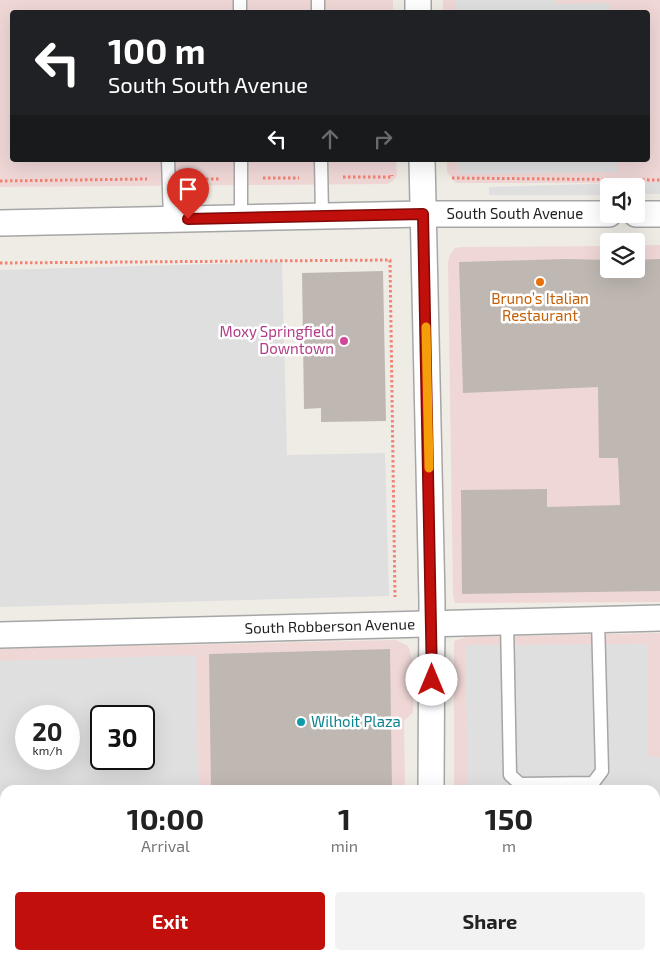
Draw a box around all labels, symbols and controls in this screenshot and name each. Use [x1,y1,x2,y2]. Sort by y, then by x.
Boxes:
text: 100 m [108,29,206,71]
icon: left [25,30,90,95]
text: South South Avenue [108,71,308,97]
icon: left [263,125,291,153]
icon: ahead [316,125,344,153]
icon: right [369,125,397,153]
pin [167,168,209,219]
icon: arrive [174,175,202,203]
map controls [600,178,645,278]
button: sound [600,178,645,223]
street label: South South Avenue [447,204,583,222]
button: layers [600,233,645,278]
marker: Bruno’s Italian Restaurant [534,276,546,288]
place label: Bruno’s Italian Restaurant [491,289,589,324]
place label: Moxy Springfield Downtown [219,322,334,357]
marker: Moxy Springfield Downtown [338,335,350,347]
street label: South Robberson Avenue [244,614,415,637]
position arrow [405,653,457,705]
speed limit sign: 30 [90,705,155,770]
place label: Wilhoit Plaza [311,712,401,730]
text: 20 [32,716,63,746]
marker: Wilhoit Plaza [295,716,307,728]
text: km/h [33,743,62,757]
text: 10:00 [127,800,204,836]
text: 1 [338,800,351,836]
text: 150 [485,800,533,836]
text: Arrival [141,836,190,855]
text: min [331,836,358,855]
text: m [502,836,516,855]
button: Exit [15,892,325,950]
button: Share [335,892,645,950]

